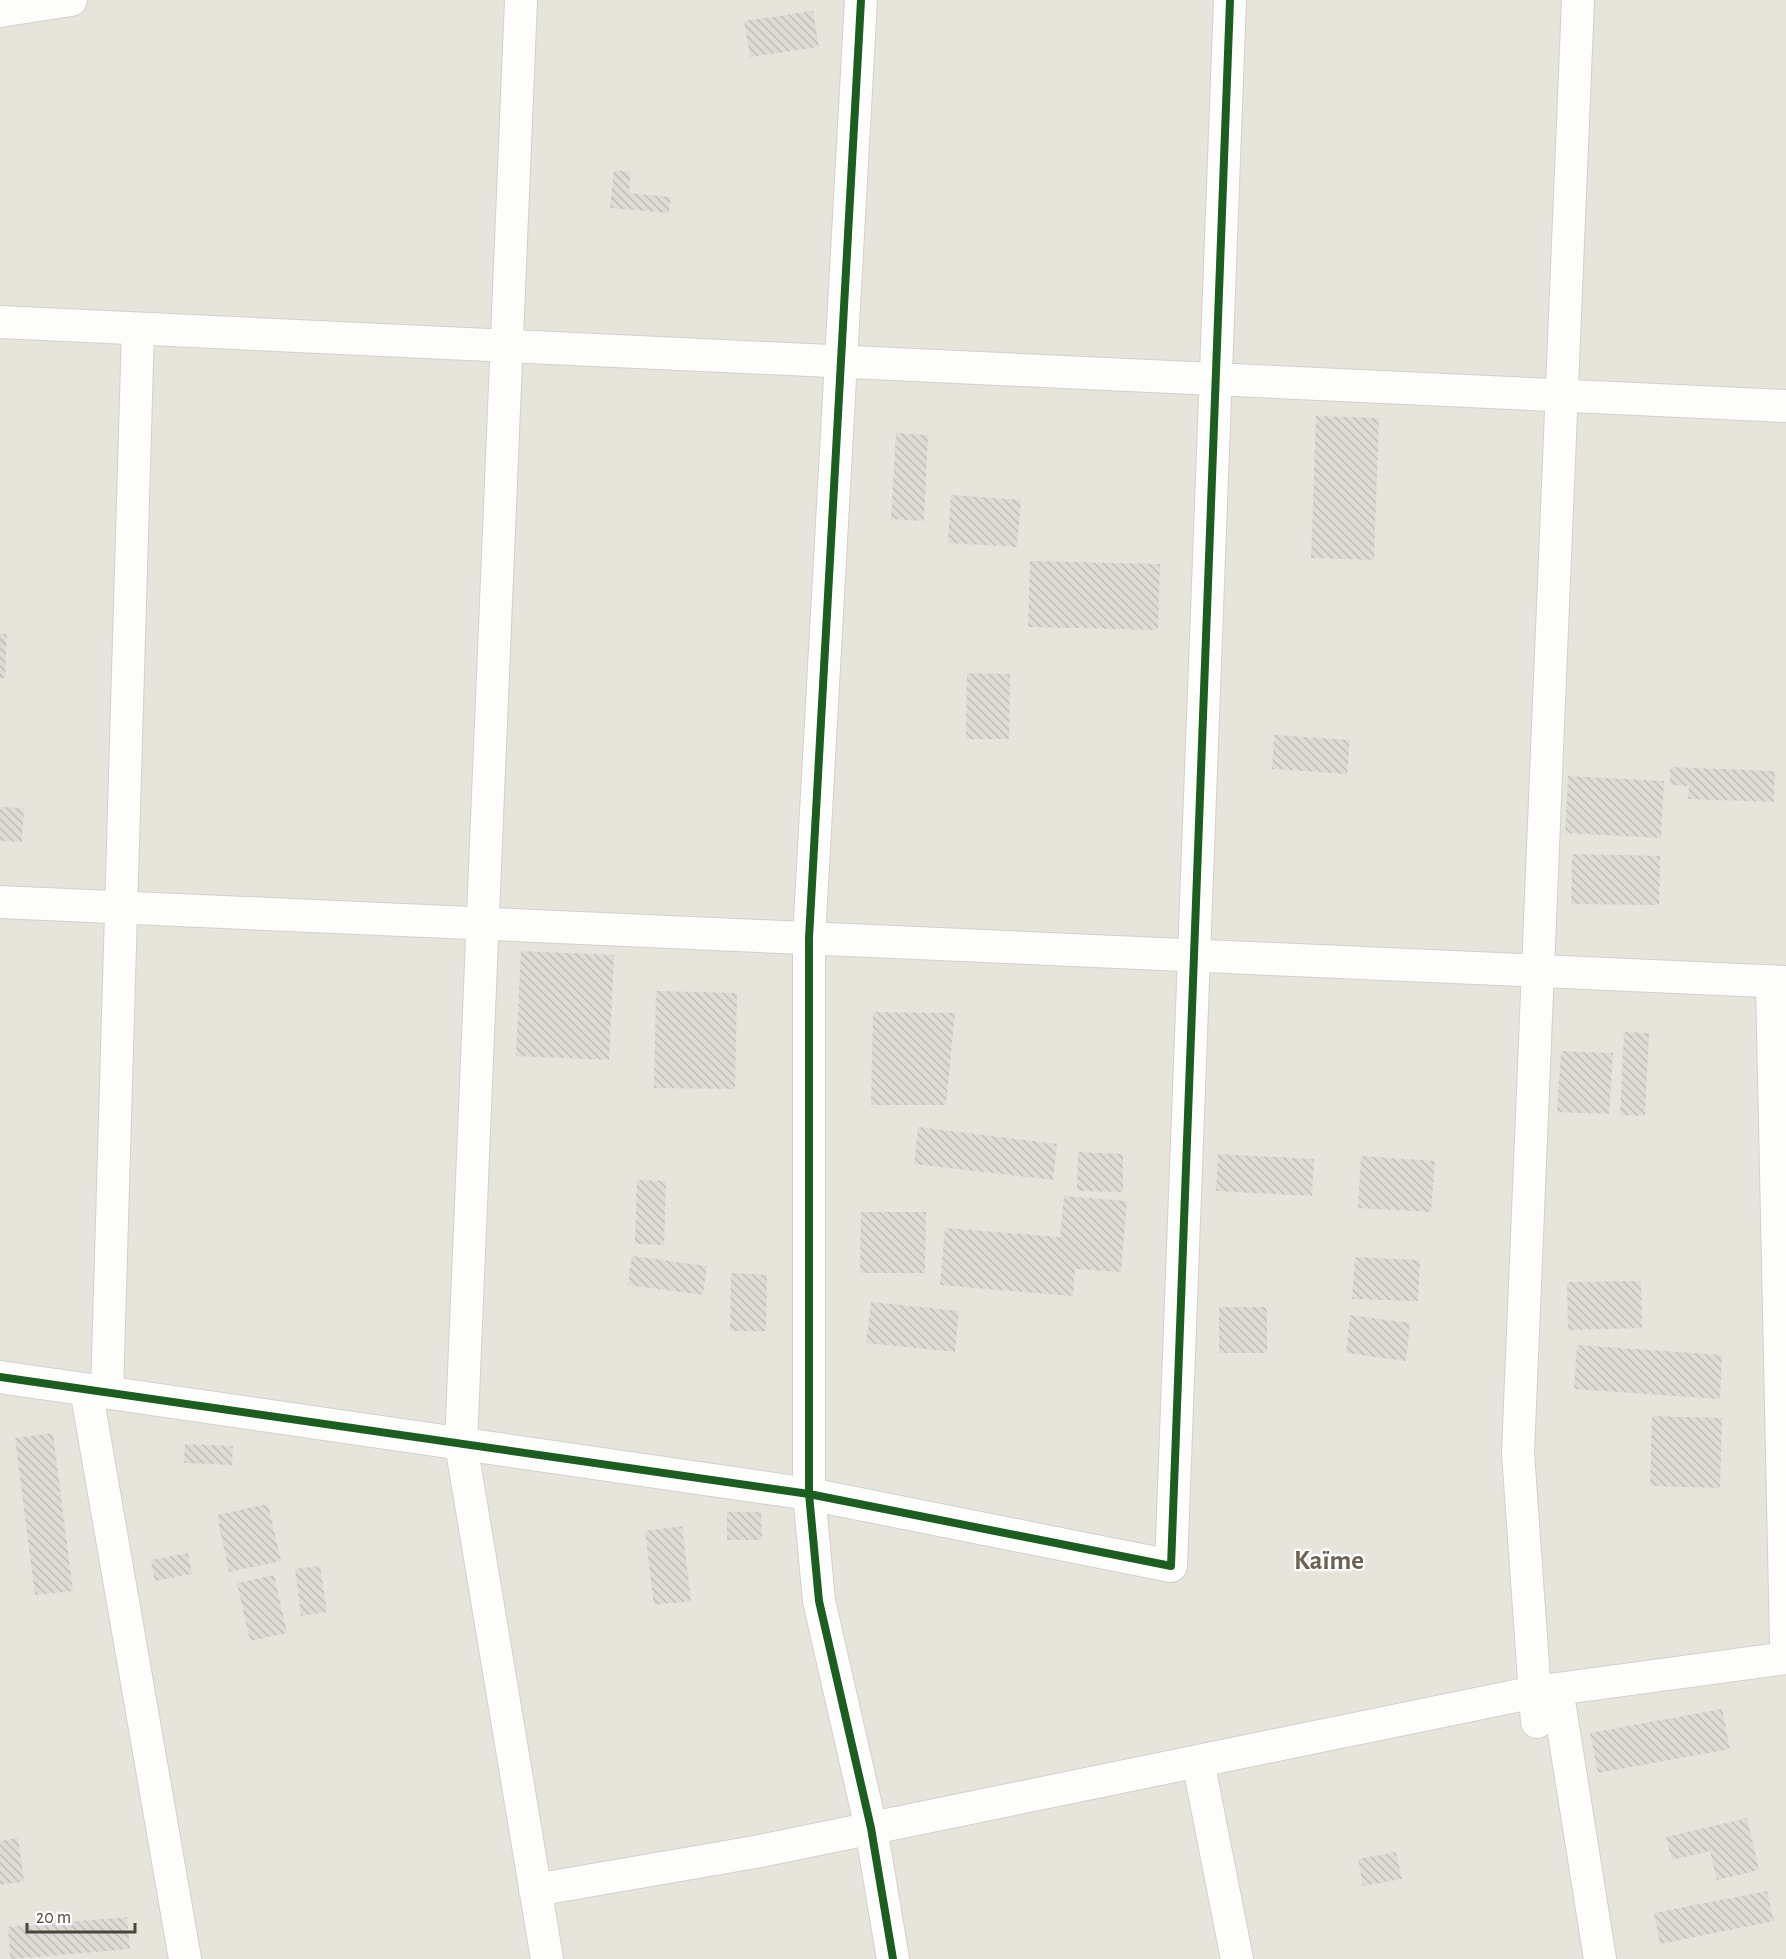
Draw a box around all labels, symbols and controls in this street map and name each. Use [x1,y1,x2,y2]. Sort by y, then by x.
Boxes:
district label: Kaïme [1294,1547,1364,1574]
scale bar [27,1896,135,1934]
text: 20 m [36,1909,71,1927]

